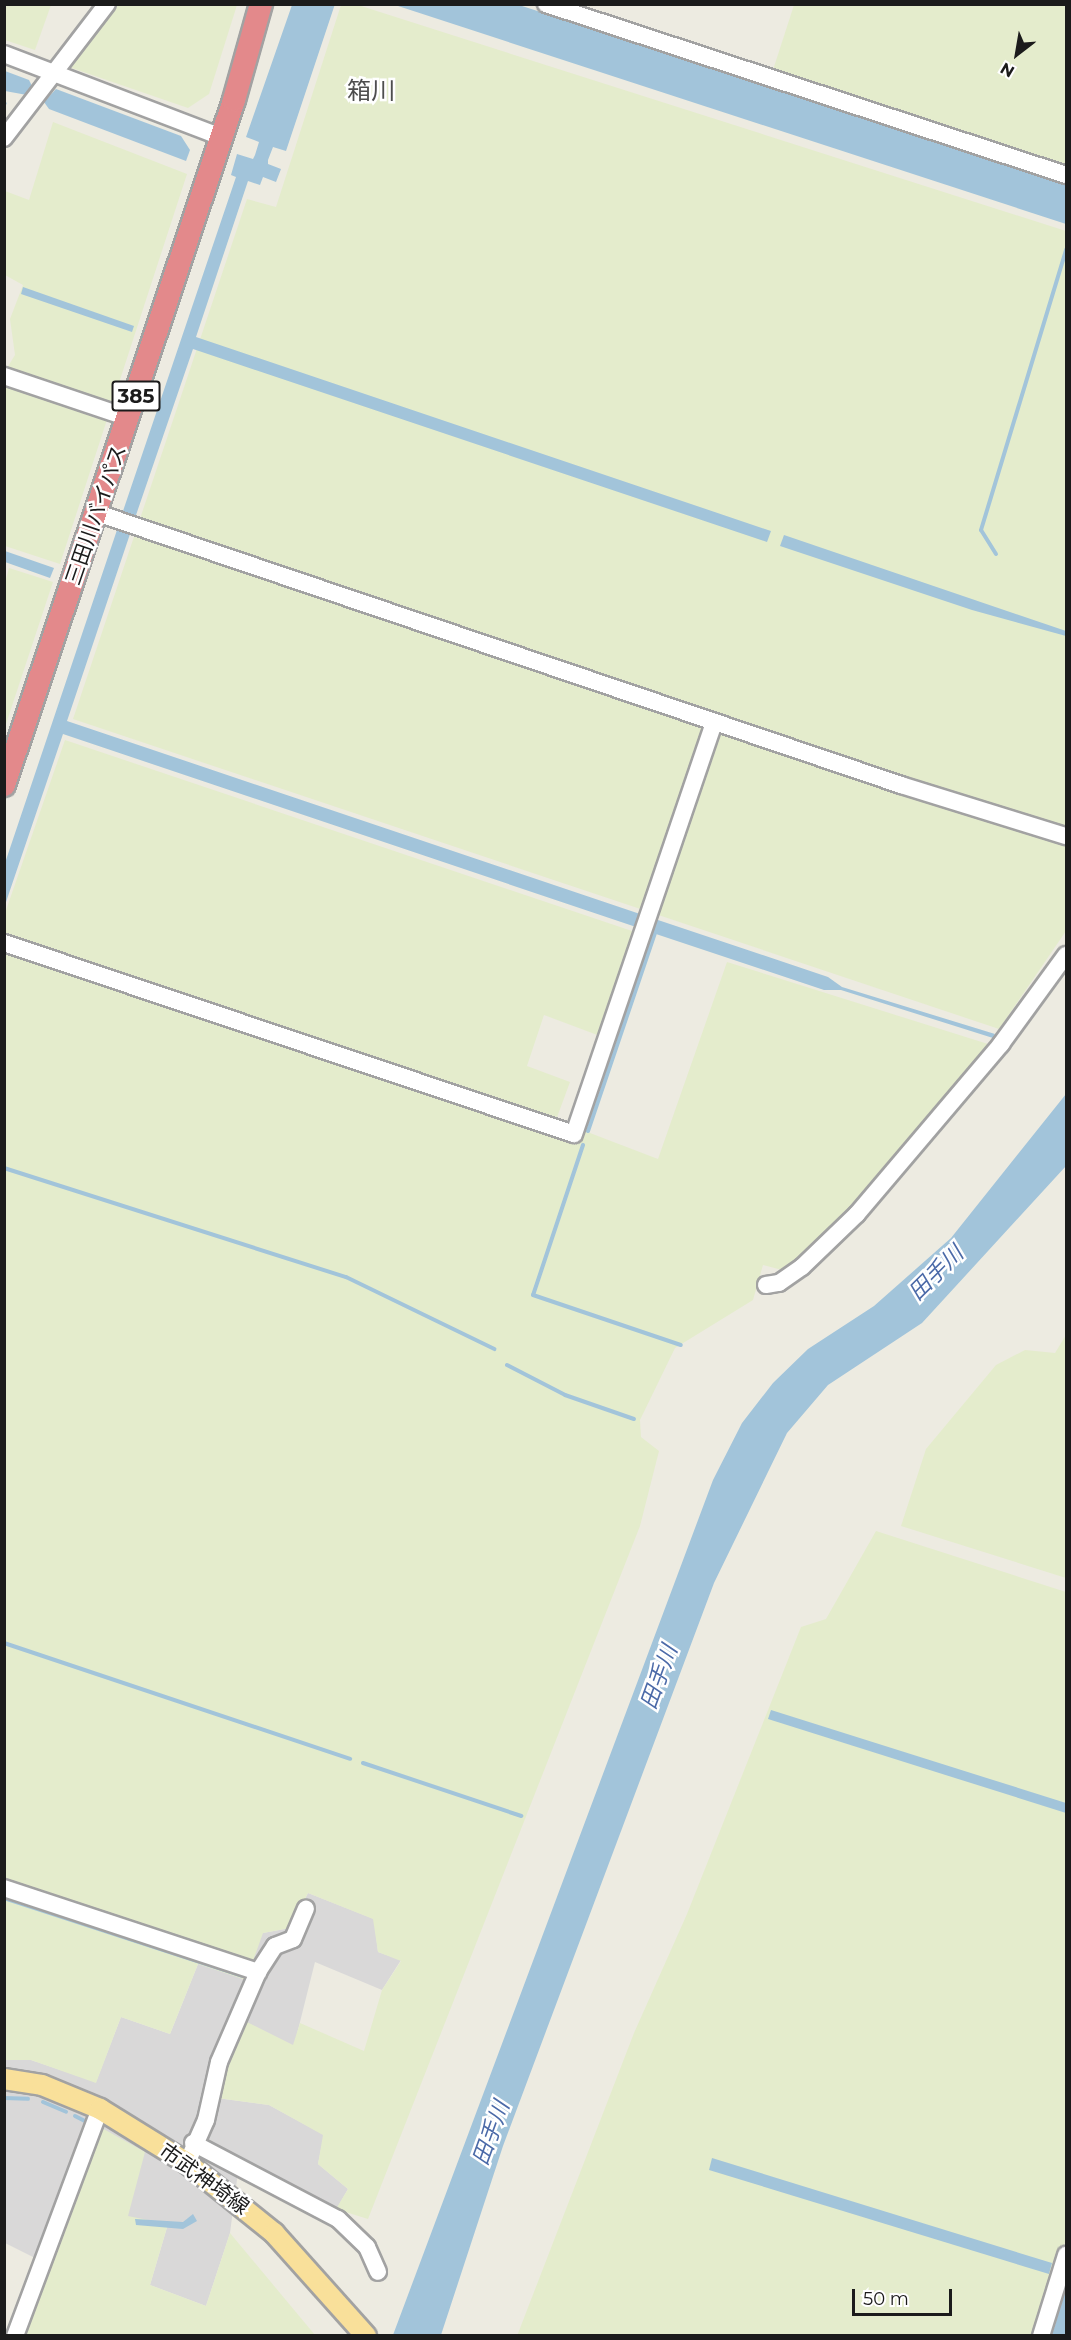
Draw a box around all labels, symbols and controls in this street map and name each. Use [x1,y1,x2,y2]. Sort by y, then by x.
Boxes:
north arrow [987,24,1047,84]
text: N [997,58,1018,81]
district label: 箱川 [347,77,395,105]
road number: 385 [110,379,162,413]
street label: 三田川バイパス [60,441,132,589]
water label: 田手川 [903,1240,969,1306]
water label: 田手川 [635,1641,683,1713]
water label: 田手川 [467,2097,515,2169]
street label: 市武神埼線 [154,2138,254,2220]
scale bar [855,2277,956,2315]
text: 50 m [863,2288,909,2310]

